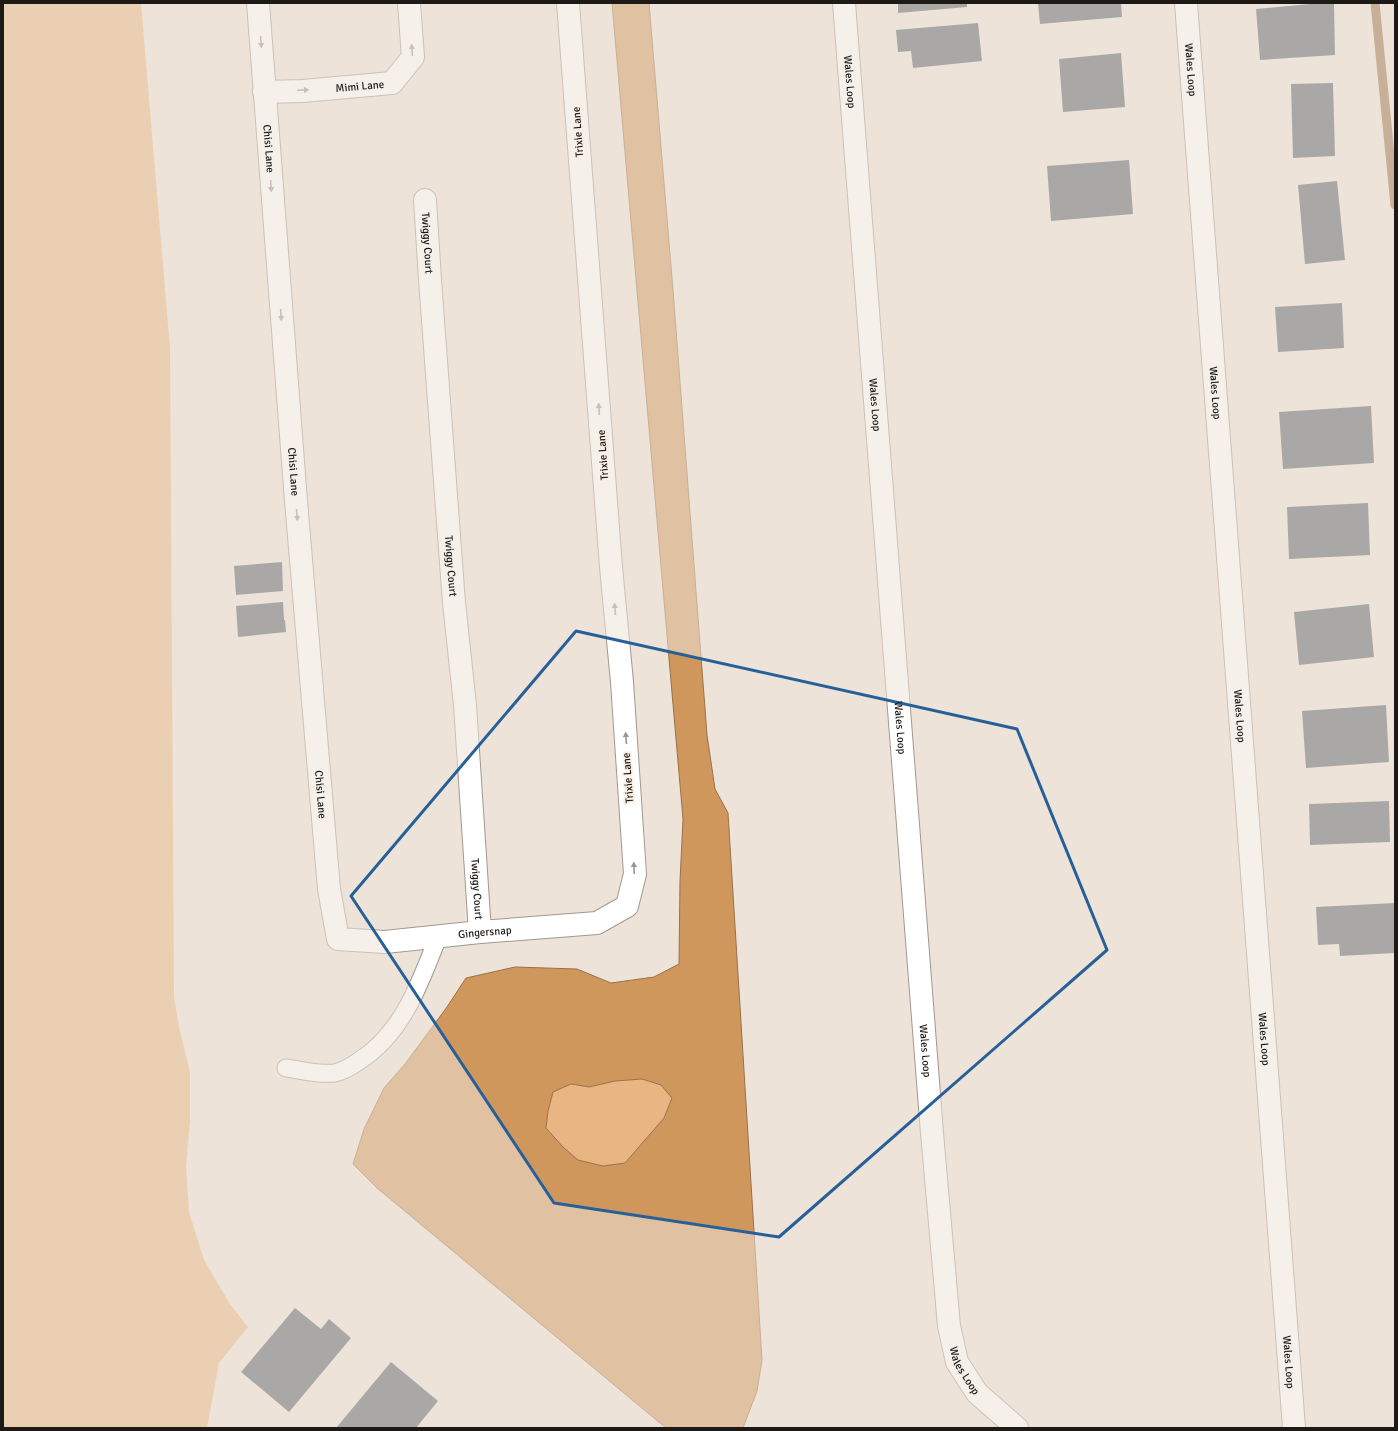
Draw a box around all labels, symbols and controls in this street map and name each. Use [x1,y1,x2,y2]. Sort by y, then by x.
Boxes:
one-way arrow [257,36,264,48]
street label: Wales Loop [1183,43,1200,97]
one-way arrow [409,44,416,56]
street label: Wales Loop [842,55,859,109]
street label: Mimi Lane [335,77,385,95]
one-way arrow [297,87,309,94]
street label: Trixie Lane [570,106,586,158]
street label: Chisi Lane [261,124,277,173]
one-way arrow [268,179,275,192]
street label: Twiggy Court [419,212,436,274]
one-way arrow [278,309,285,321]
street label: Wales Loop [1207,366,1224,420]
street label: Wales Loop [867,378,884,432]
one-way arrow [596,403,603,415]
street label: Trixie Lane [595,429,611,481]
street label: Chisi Lane [285,447,302,496]
one-way arrow [293,508,300,521]
street label: Twiggy Court [442,535,460,597]
one-way arrow [612,603,618,615]
street label: Wales Loop [1232,689,1249,743]
street label: Wales Loop [892,701,909,755]
one-way arrow [622,732,629,744]
street label: Trixie Lane [620,752,636,804]
street label: Chisi Lane [312,770,329,819]
street label: Twiggy Court [469,858,486,920]
one-way arrow [631,861,637,874]
street label: Gingersnap [457,923,512,941]
street label: Wales Loop [1256,1012,1273,1066]
street label: Wales Loop [917,1024,934,1078]
street label: Wales Loop [1281,1335,1298,1389]
street label: Wales Loop [947,1345,983,1397]

